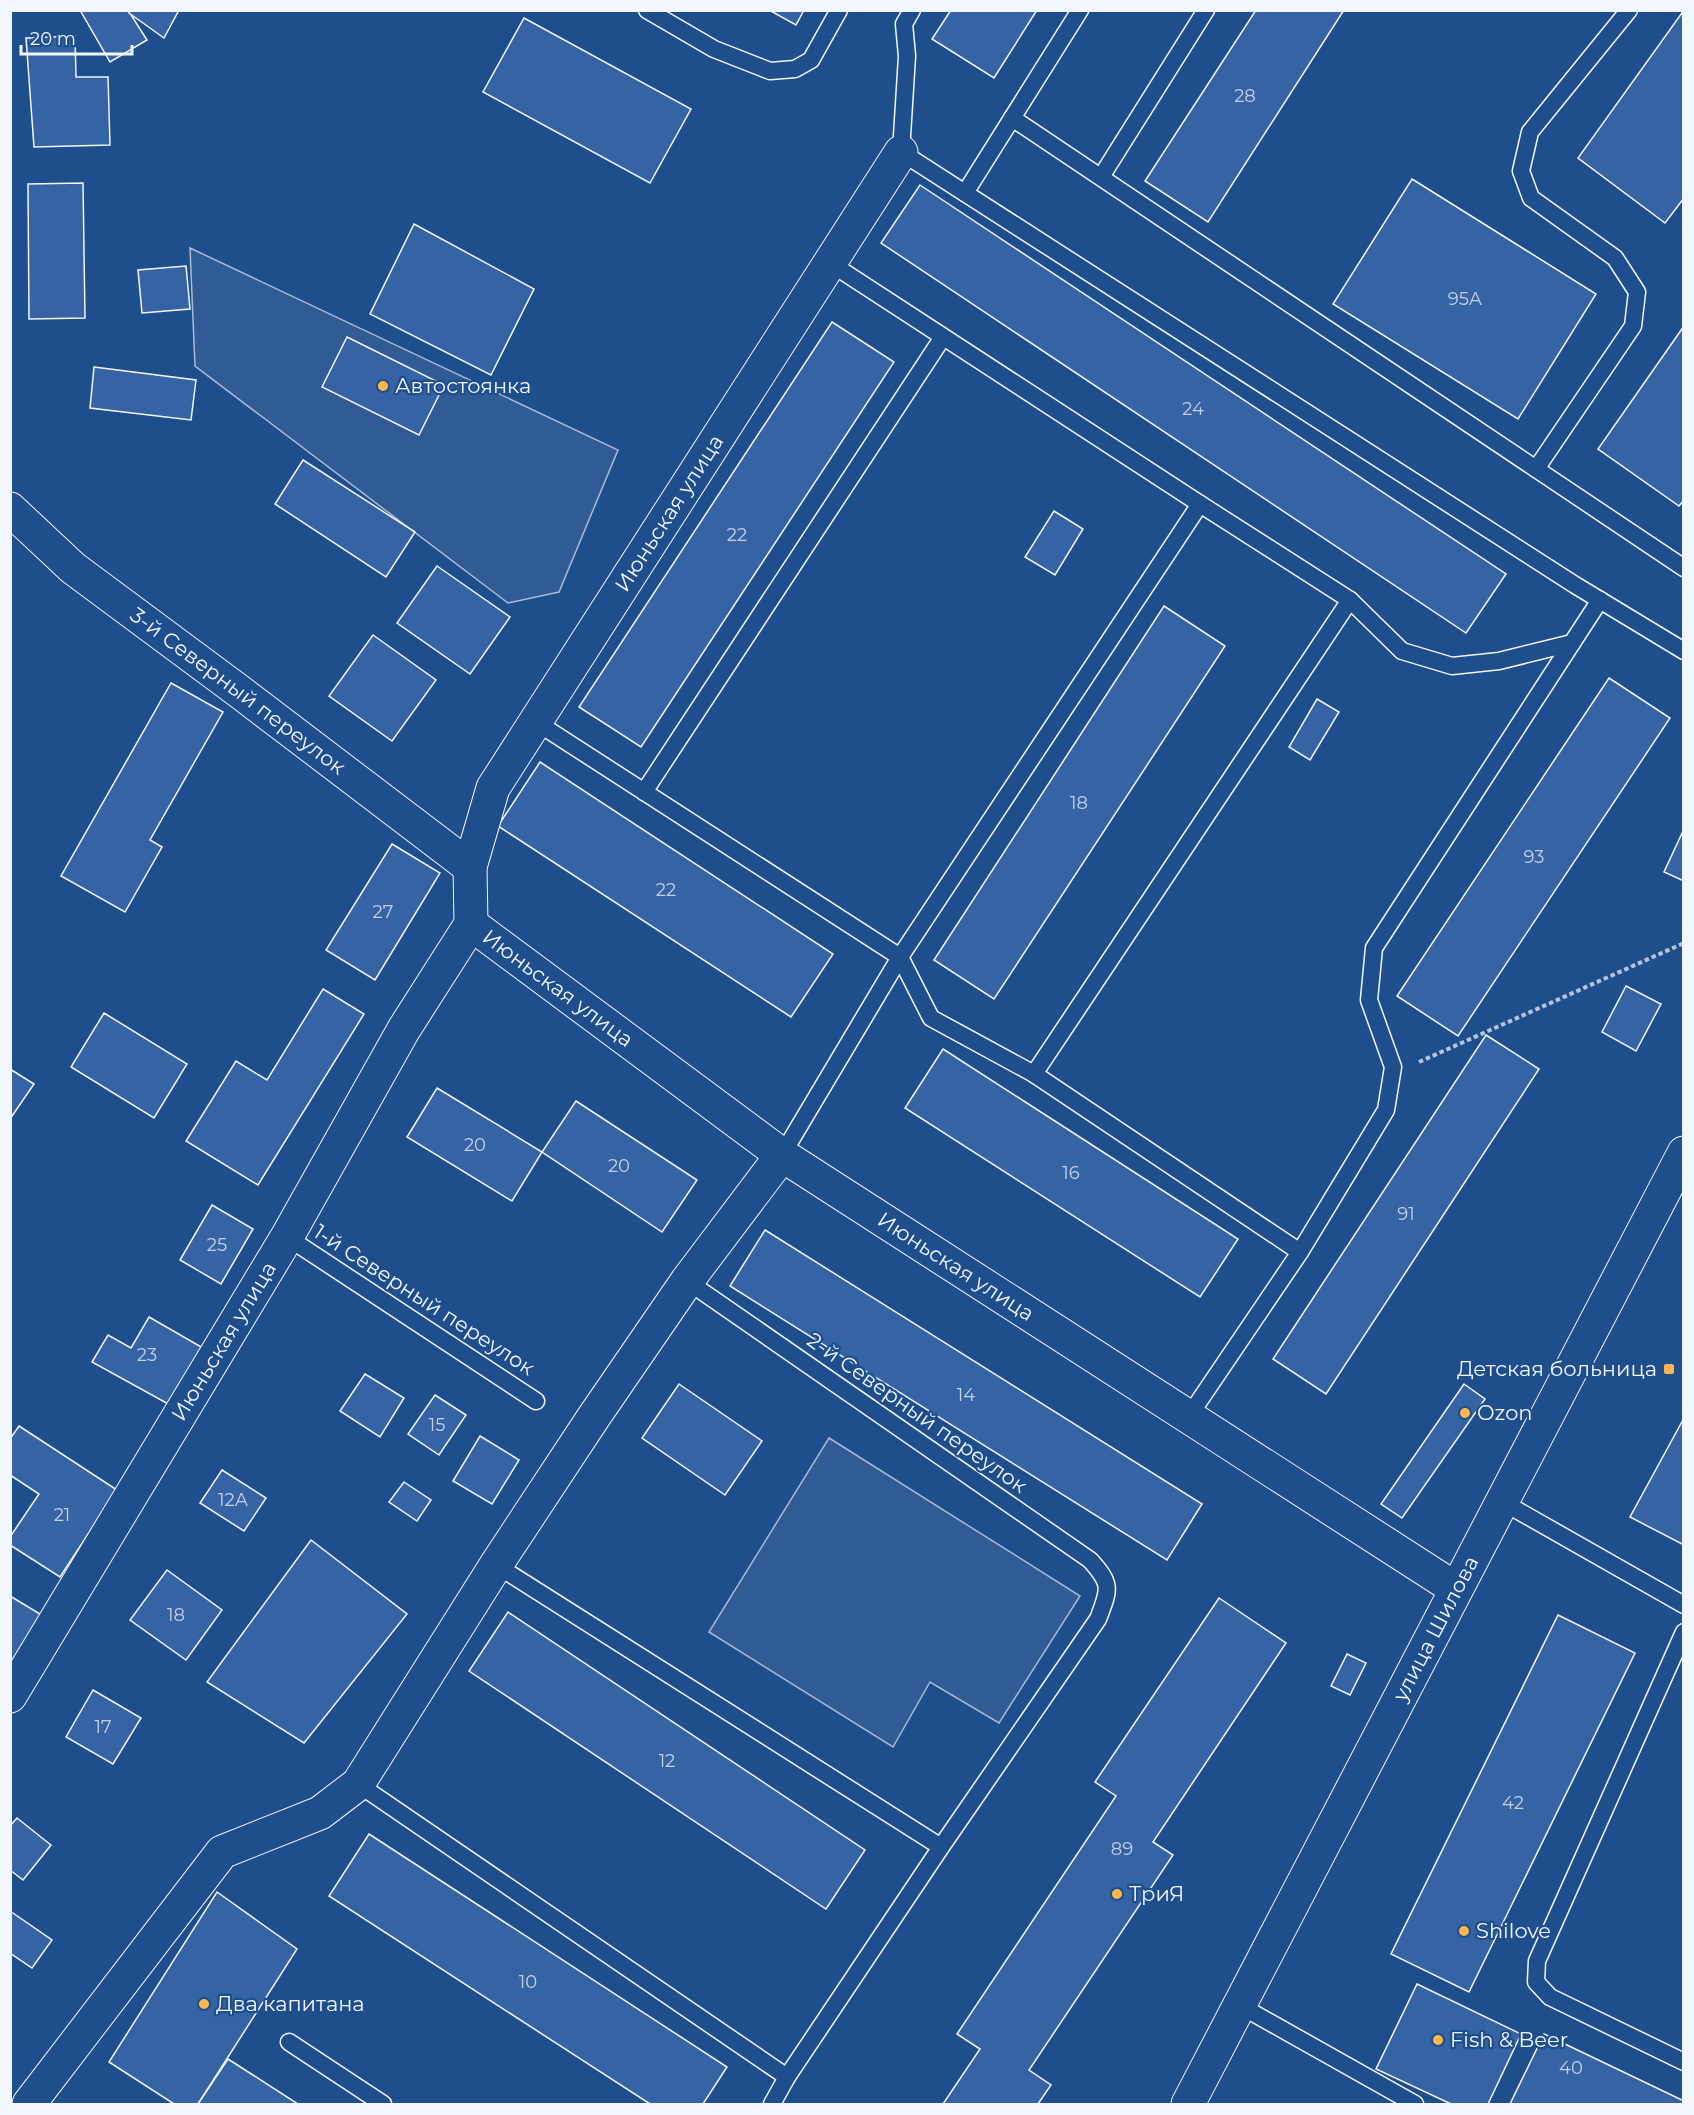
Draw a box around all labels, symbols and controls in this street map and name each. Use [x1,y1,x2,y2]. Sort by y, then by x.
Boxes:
scale bar [21,18,132,56]
text: 20 m [30,28,76,50]
house number: 28 [1234,85,1256,107]
house number: 95А [1448,288,1483,310]
place label: Автостоянка [395,373,531,398]
marker: Автостоянка [376,379,390,393]
house number: 24 [1182,398,1204,420]
street label: Июньская улица [609,430,728,596]
house number: 22 [727,524,747,546]
street label: 3-й Северный переулок [126,602,351,780]
house number: 18 [1070,792,1088,814]
house number: 93 [1524,846,1544,868]
house number: 22 [656,879,676,901]
house number: 27 [373,901,393,923]
street label: Июньская улица [478,924,638,1052]
house number: 20 [464,1134,486,1156]
house number: 20 [608,1155,630,1177]
house number: 16 [1062,1162,1080,1184]
house number: 91 [1397,1203,1415,1225]
street label: Июньская улица [873,1207,1039,1326]
street label: 1-й Северный переулок [309,1219,539,1380]
house number: 25 [207,1234,227,1256]
street label: Июньская улица [166,1257,281,1425]
street label: 2-й Северный переулок [803,1327,1032,1498]
house number: 23 [137,1344,157,1366]
place label: Детская больница [1457,1356,1657,1381]
marker: Детская больница [1662,1362,1676,1376]
house number: 14 [957,1384,975,1406]
place label: Ozon [1477,1400,1533,1425]
marker: Ozon [1458,1406,1472,1420]
house number: 15 [429,1414,445,1436]
house number: 12А [218,1489,249,1511]
house number: 21 [54,1504,70,1526]
street label: улица Шилова [1387,1552,1484,1706]
house number: 18 [167,1604,185,1626]
house number: 17 [94,1716,112,1738]
house number: 12 [659,1750,675,1772]
house number: 42 [1502,1792,1524,1814]
house number: 89 [1111,1838,1133,1860]
place label: ТриЯ [1129,1881,1184,1906]
marker: ТриЯ [1110,1887,1124,1901]
place label: Shilove [1476,1918,1551,1943]
marker: Shilove [1457,1924,1471,1938]
house number: 10 [519,1971,537,1993]
place label: Два капитана [216,1991,365,2016]
marker: Два капитана [197,1997,211,2011]
place label: Fish & Beer [1450,2027,1568,2052]
marker: Fish & Beer [1431,2033,1445,2047]
house number: 40 [1559,2057,1583,2079]

